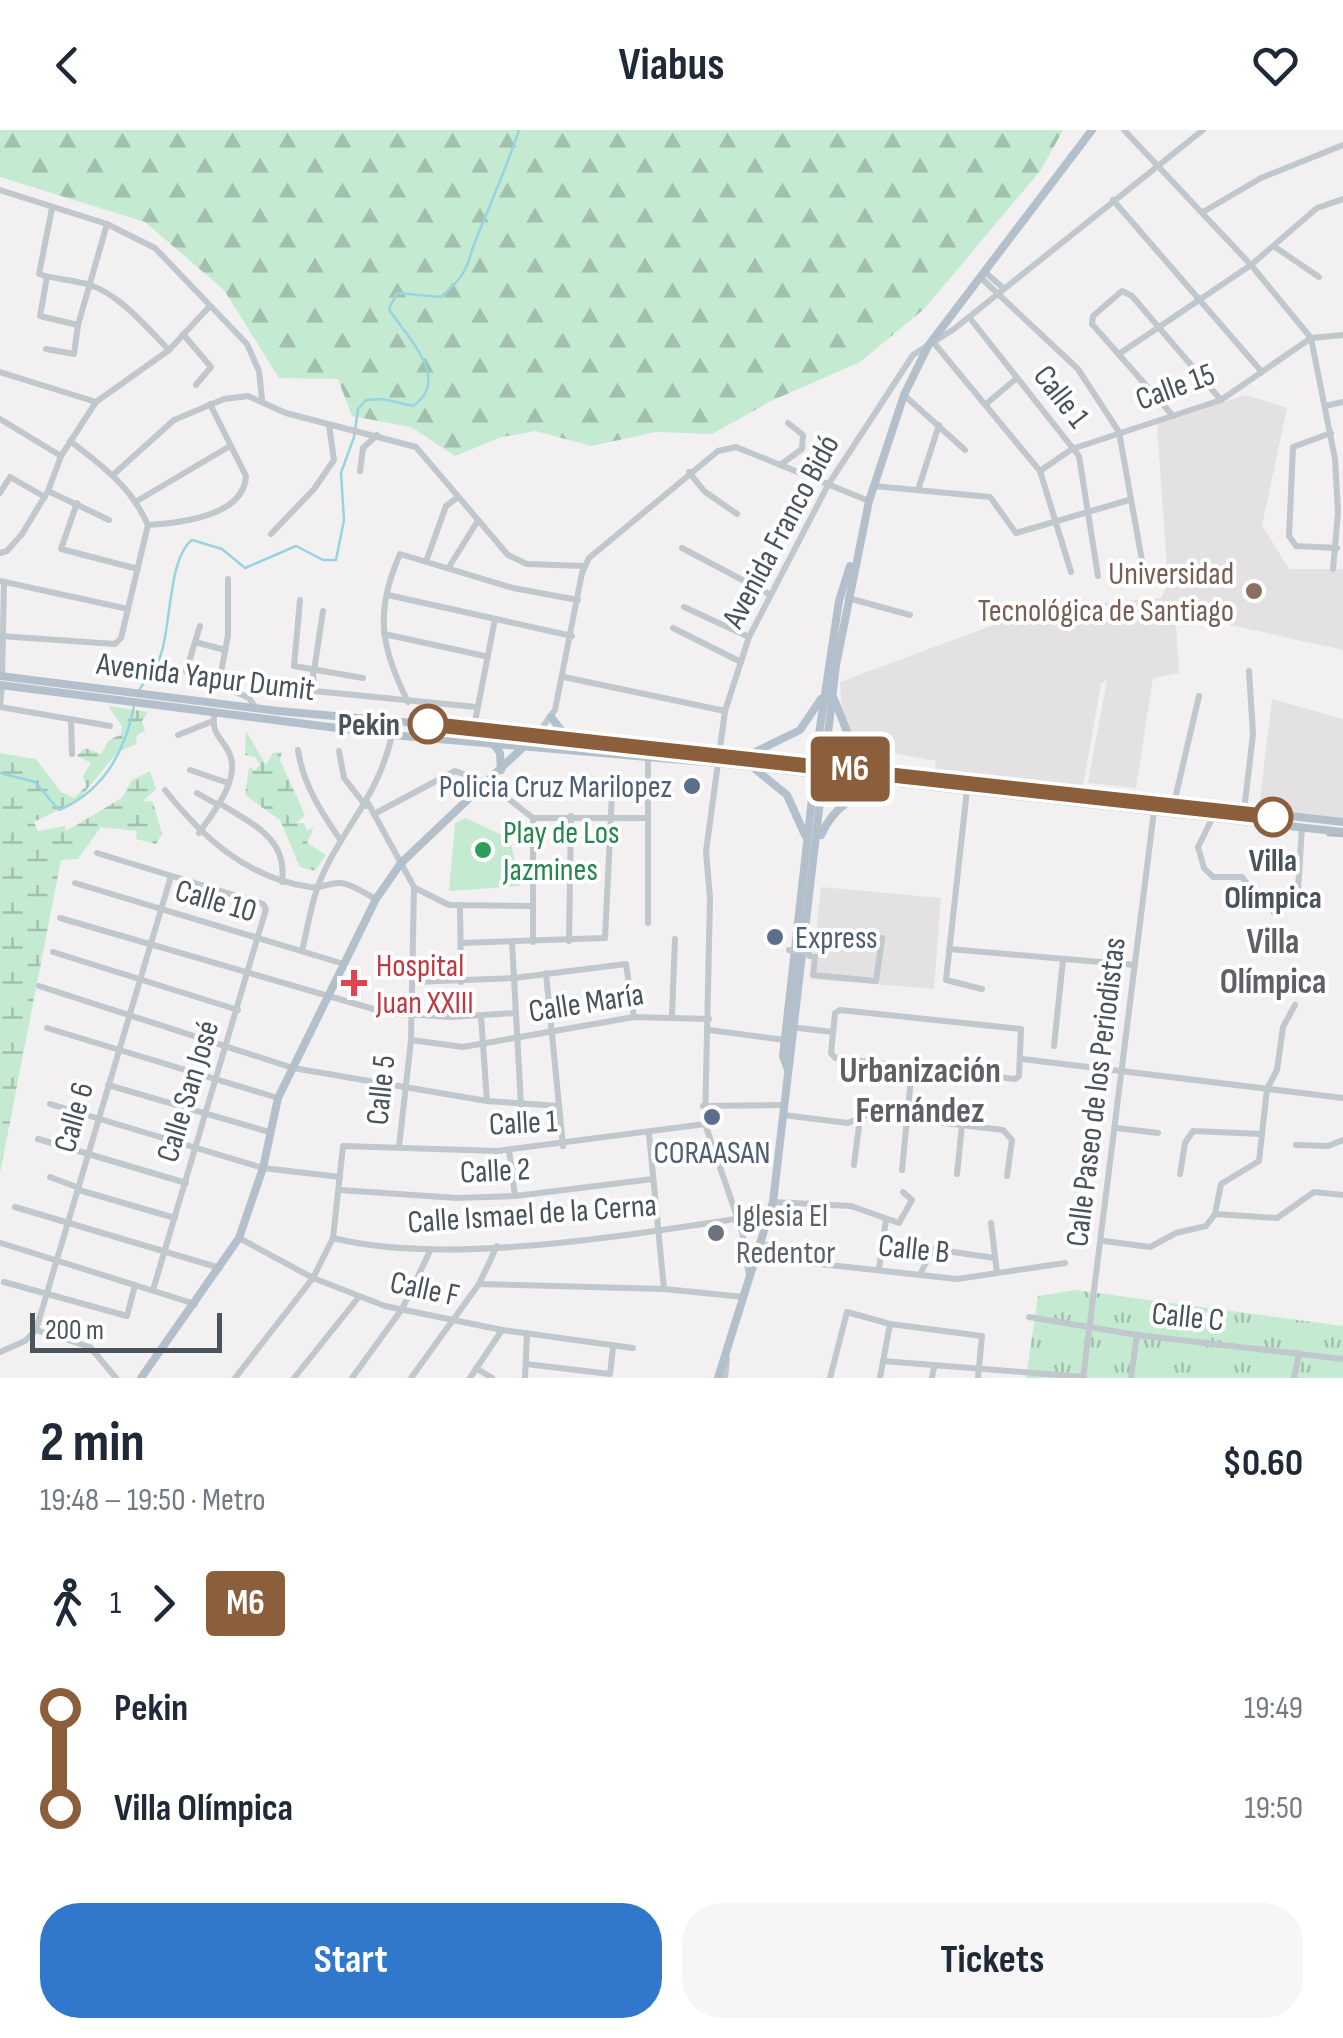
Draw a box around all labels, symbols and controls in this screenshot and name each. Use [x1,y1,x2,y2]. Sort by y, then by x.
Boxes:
icon: back [40,38,95,93]
text: Viabus [618,38,725,93]
icon: heart [1248,38,1303,93]
street label: Calle 15 [1131,355,1220,420]
street label: Calle 1 [1024,358,1097,436]
street label: Avenida Franco Bidó [714,428,849,636]
place label: Universidad Tecnológica de Santiago [978,555,1234,631]
marker: Universidad Tecnológica de Santiago [1243,580,1265,602]
street label: Avenida Yapur Dumit [94,645,317,710]
marker: Pekin [409,705,447,743]
place label: Pekin [338,706,400,745]
line badge: M6 [805,736,895,802]
text: M6 [831,748,869,791]
place label: Policia Cruz Marilopez [439,768,672,807]
marker: Policia Cruz Marilopez [681,775,703,797]
marker: Villa Olímpica [1254,798,1292,836]
place label: Play de Los Jazmines [502,814,620,890]
marker: Play de Los Jazmines [472,839,494,861]
place label: Villa Olímpica [1224,842,1322,918]
street label: Calle 10 [170,871,261,932]
place label: Express [795,919,878,958]
district label: Villa Olímpica [1220,921,1326,1004]
marker: Express [764,926,786,948]
street label: Calle Paseo de los Periodistas [1058,935,1135,1249]
place label: Hospital Juan XXIII [375,947,474,1023]
marker: Hospital Juan XXIII [341,970,367,996]
street label: Calle María [526,975,647,1032]
street label: Calle San José [148,1016,228,1167]
district label: Urbanización Fernández [839,1050,1001,1133]
street label: Calle 5 [358,1053,405,1127]
street label: Calle 6 [46,1078,103,1157]
street label: Calle 1 [488,1102,558,1145]
marker: CORAASAN [701,1106,723,1128]
place label: CORAASAN [653,1134,771,1173]
street label: Calle 2 [459,1150,531,1193]
street label: Calle Ismael de la Cerna [406,1186,658,1243]
place label: Iglesia El Redentor [736,1197,835,1273]
marker: Iglesia El Redentor [705,1222,727,1244]
street label: Calle B [876,1226,951,1273]
street label: Calle F [387,1263,463,1316]
street label: Calle C [1150,1294,1226,1341]
scale bar [30,1308,222,1352]
text: 200 m [45,1314,104,1347]
text: 2 min [40,1410,145,1477]
text: $0.60 [1222,1441,1303,1486]
text: 19:48 – 19:50 · Metro [40,1481,265,1520]
icon: walk [40,1576,95,1631]
icon: forward [136,1576,191,1631]
text: M6 [226,1582,265,1625]
text: 1 [110,1584,121,1623]
text: Pekin [114,1686,188,1731]
text: 19:49 [1244,1689,1303,1728]
text: Villa Olímpica [114,1786,293,1831]
text: 19:50 [1244,1789,1303,1828]
button: Start [40,1903,662,2018]
button: Tickets [682,1903,1303,2018]

